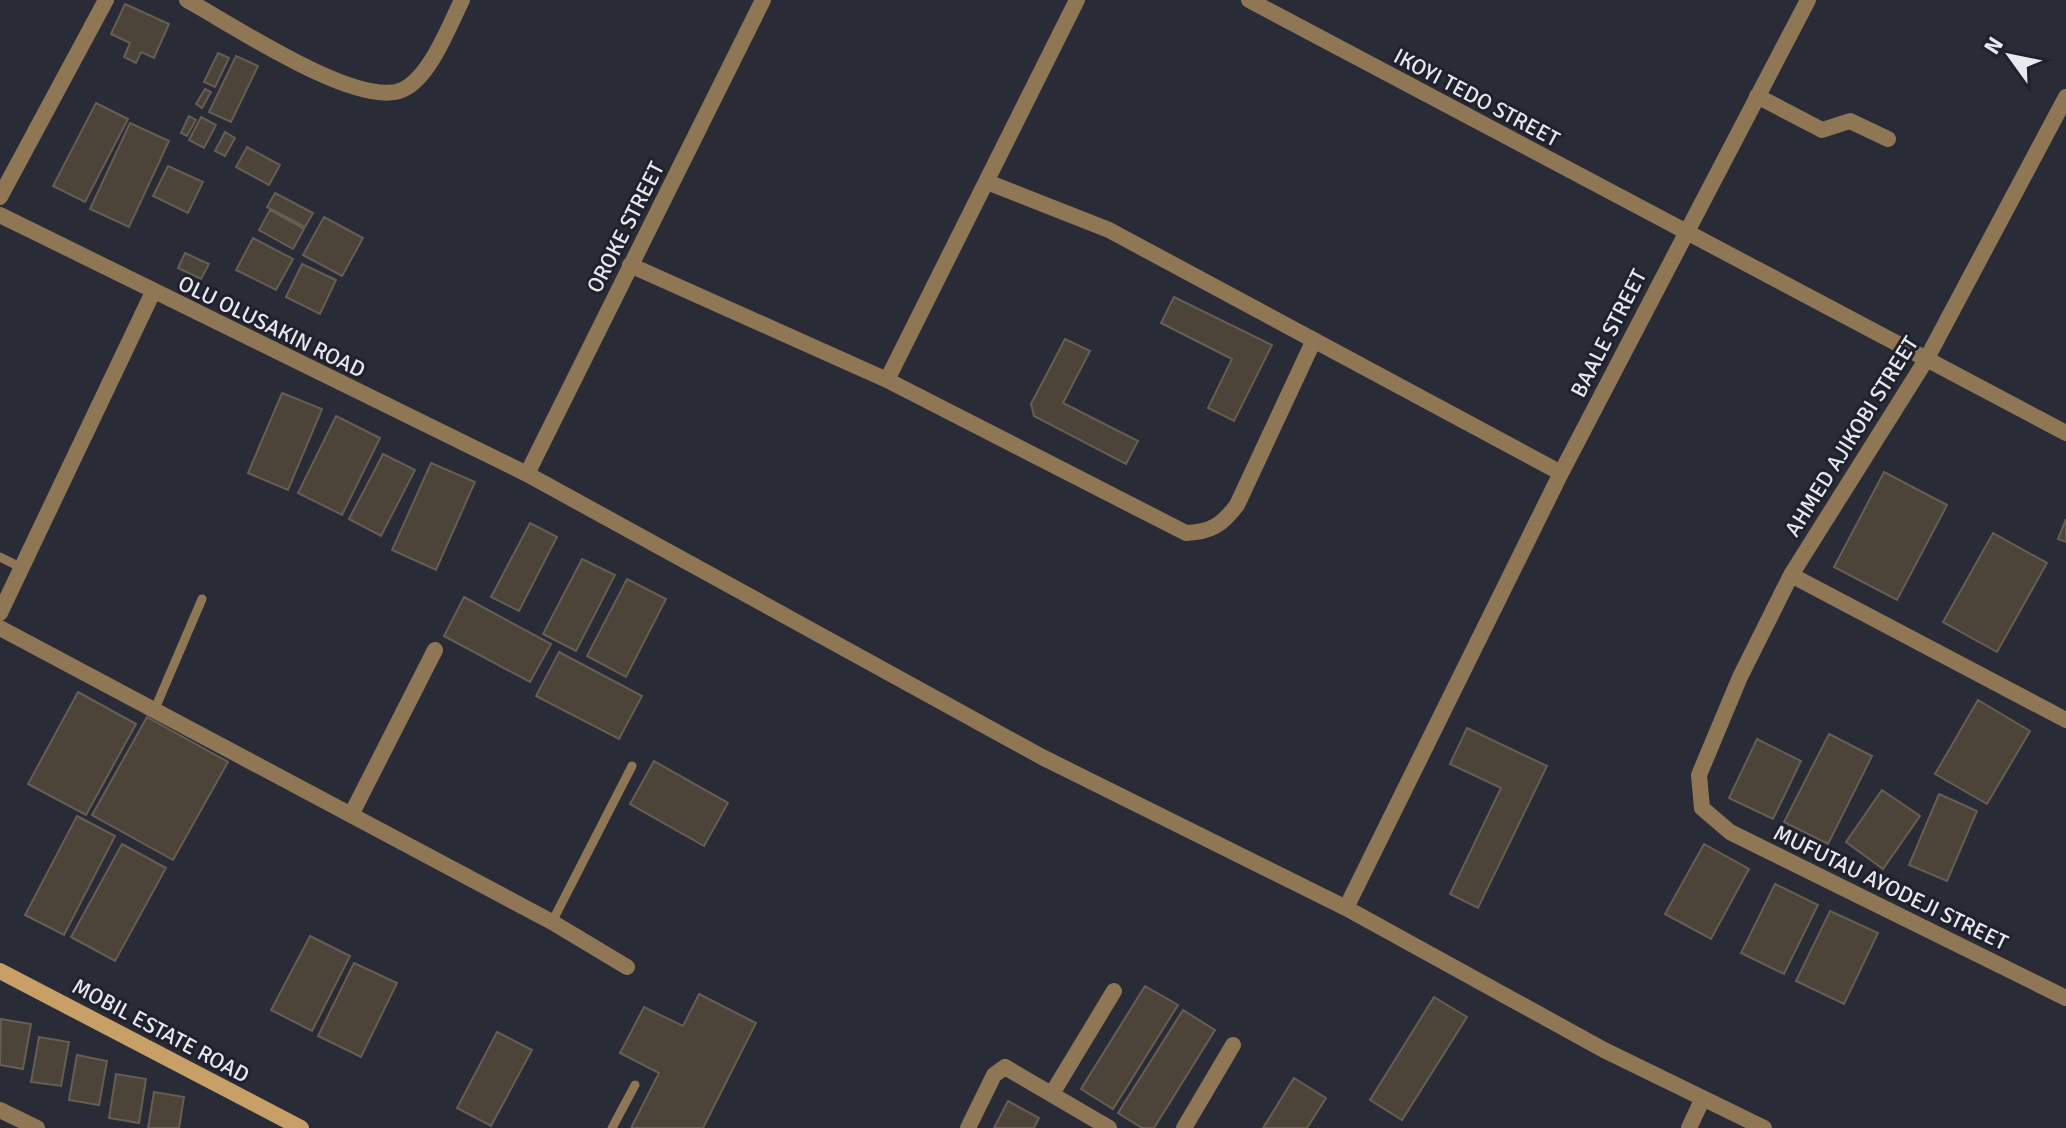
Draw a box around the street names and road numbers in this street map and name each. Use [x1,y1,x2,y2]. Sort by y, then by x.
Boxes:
street label: IKOYI TEDO STREET [1389,42,1565,153]
street label: OROKE STREET [581,157,670,297]
street label: BAALE STREET [1565,265,1652,402]
street label: OLU OLUSAKIN ROAD [174,269,370,383]
street label: AHMED AJIKOBI STREET [1779,331,1924,541]
street label: MUFUTAU AYODEJI STREET [1769,819,2013,956]
street label: MOBIL ESTATE ROAD [68,972,254,1089]

